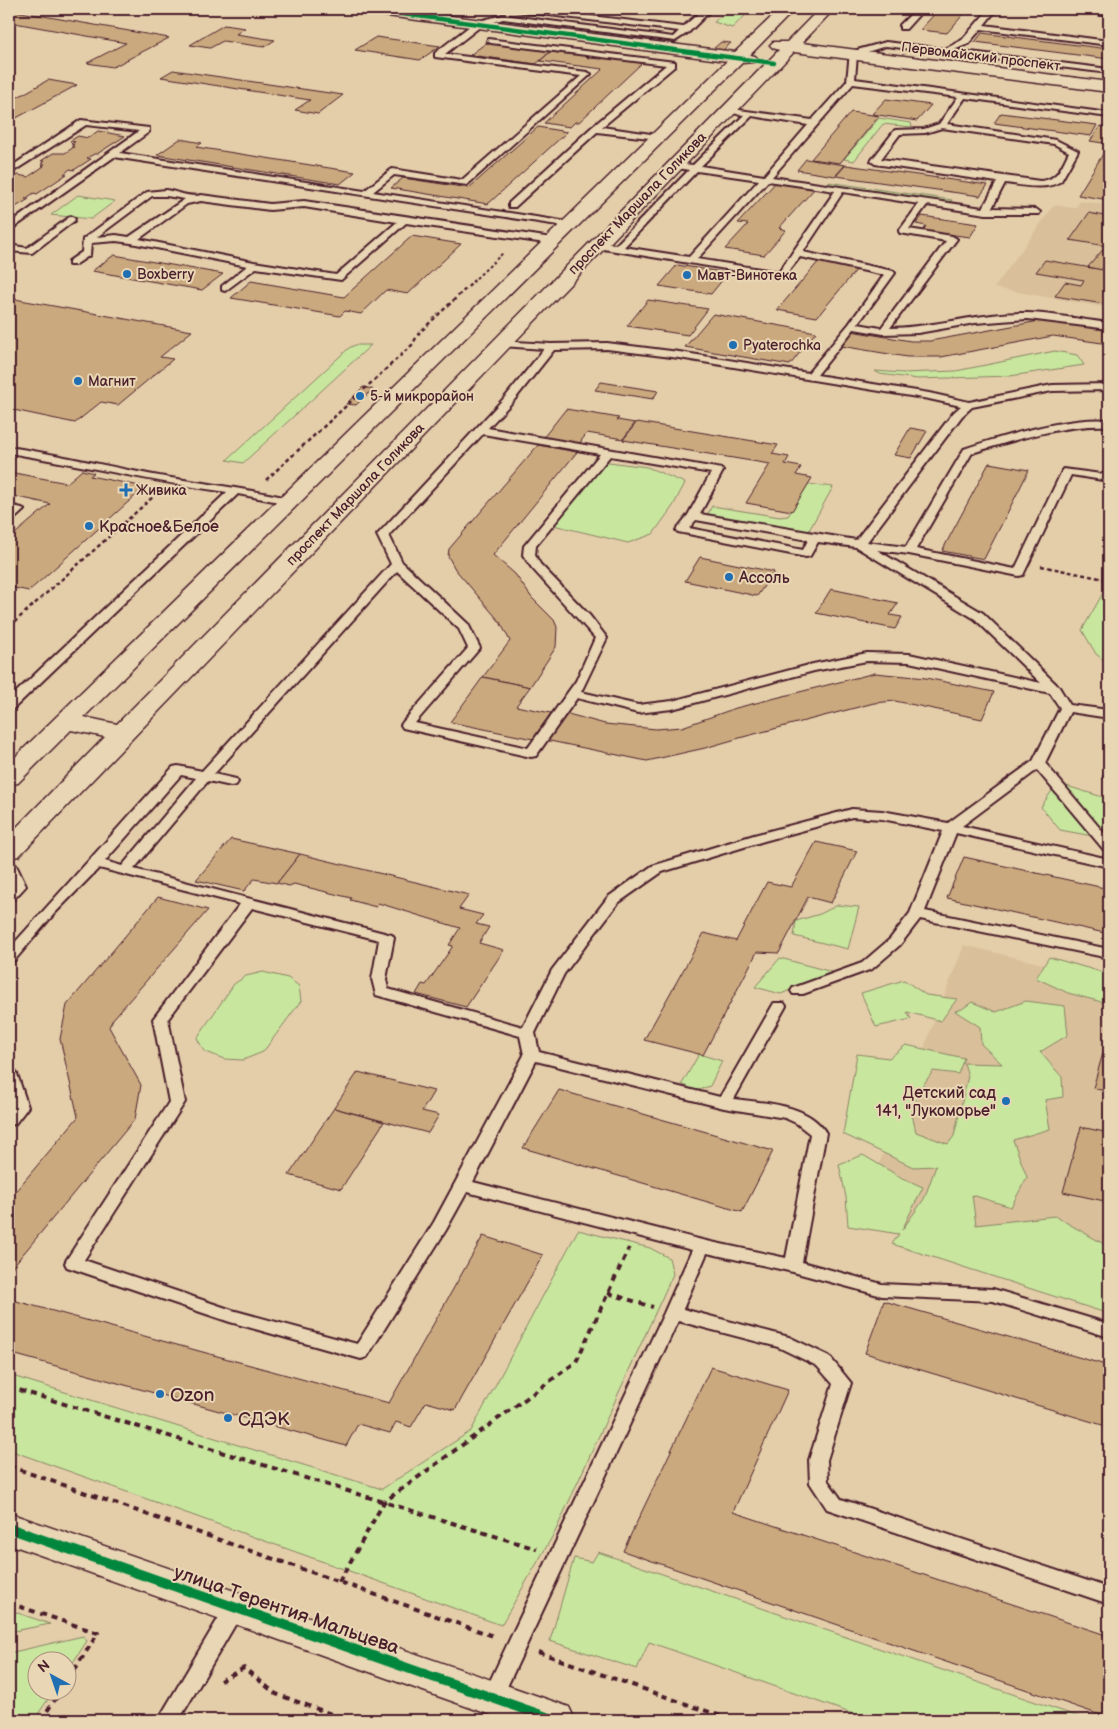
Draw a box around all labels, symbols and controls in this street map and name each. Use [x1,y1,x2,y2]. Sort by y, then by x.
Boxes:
street label: Первомайский проспект [900,38,1062,75]
street label: проспект Маршала Голикова [565,128,711,278]
place label: Boxberry [137,266,195,283]
place label: Мавт-Винотека [697,267,798,284]
marker: Boxberry [121,268,133,280]
marker: Мавт-Винотека [681,269,693,281]
place label: Pyaterochka [743,337,821,354]
marker: Pyaterochka [727,339,739,351]
place label: Магнит [88,373,136,390]
marker: Магнит [72,375,84,387]
place label: 5-й микрорайон [370,388,474,405]
marker: 5-й микрорайон [354,390,366,402]
street label: проспект Маршала Голикова [283,419,429,569]
place label: Живика [136,482,187,499]
marker: Живика [120,484,132,496]
place label: Красное&Белое [99,518,219,537]
marker: Красное&Белое [83,520,95,532]
place label: Ассоль [738,569,790,588]
marker: Ассоль [723,571,735,583]
place label: Детский сад 141, "Лукоморье" [876,1084,996,1121]
marker: Детский сад 141, "Лукоморье" [1000,1095,1012,1107]
place label: Ozon [170,1384,215,1407]
marker: Ozon [154,1388,166,1400]
place label: СДЭК [238,1408,290,1431]
marker: СДЭК [222,1412,234,1424]
street label: улица Терентия Мальцева [171,1561,402,1660]
north arrow [28,1652,78,1702]
text: N [34,1657,53,1676]

